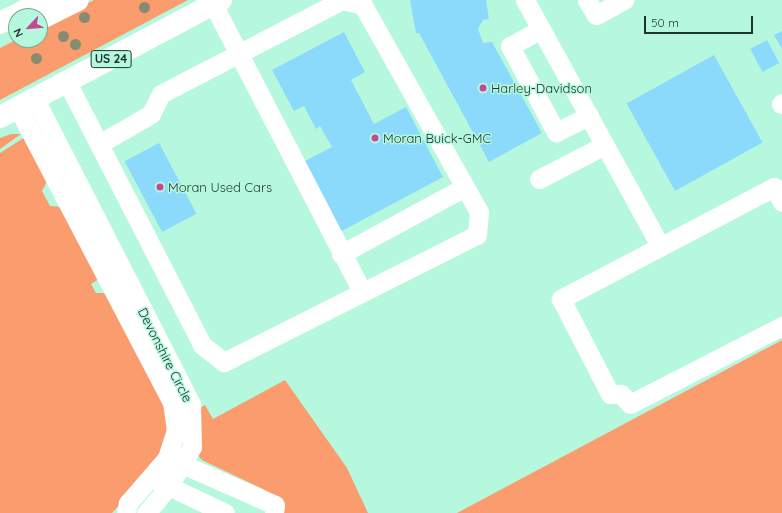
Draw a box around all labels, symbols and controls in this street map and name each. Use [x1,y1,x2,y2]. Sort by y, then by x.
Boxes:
north arrow [8,8,48,48]
scale bar [646,8,755,34]
text: 50 m [651,15,679,30]
text: N [10,26,26,40]
road number: US 24 [90,49,132,69]
place label: Harley-Davidson [491,80,592,96]
marker: Harley-Davidson [478,83,488,93]
place label: Moran Buick-GMC [383,130,491,146]
marker: Moran Buick-GMC [370,133,380,143]
place label: Moran Used Cars [168,179,272,195]
marker: Moran Used Cars [155,182,165,192]
street label: Devonshire Circle [135,305,195,405]

